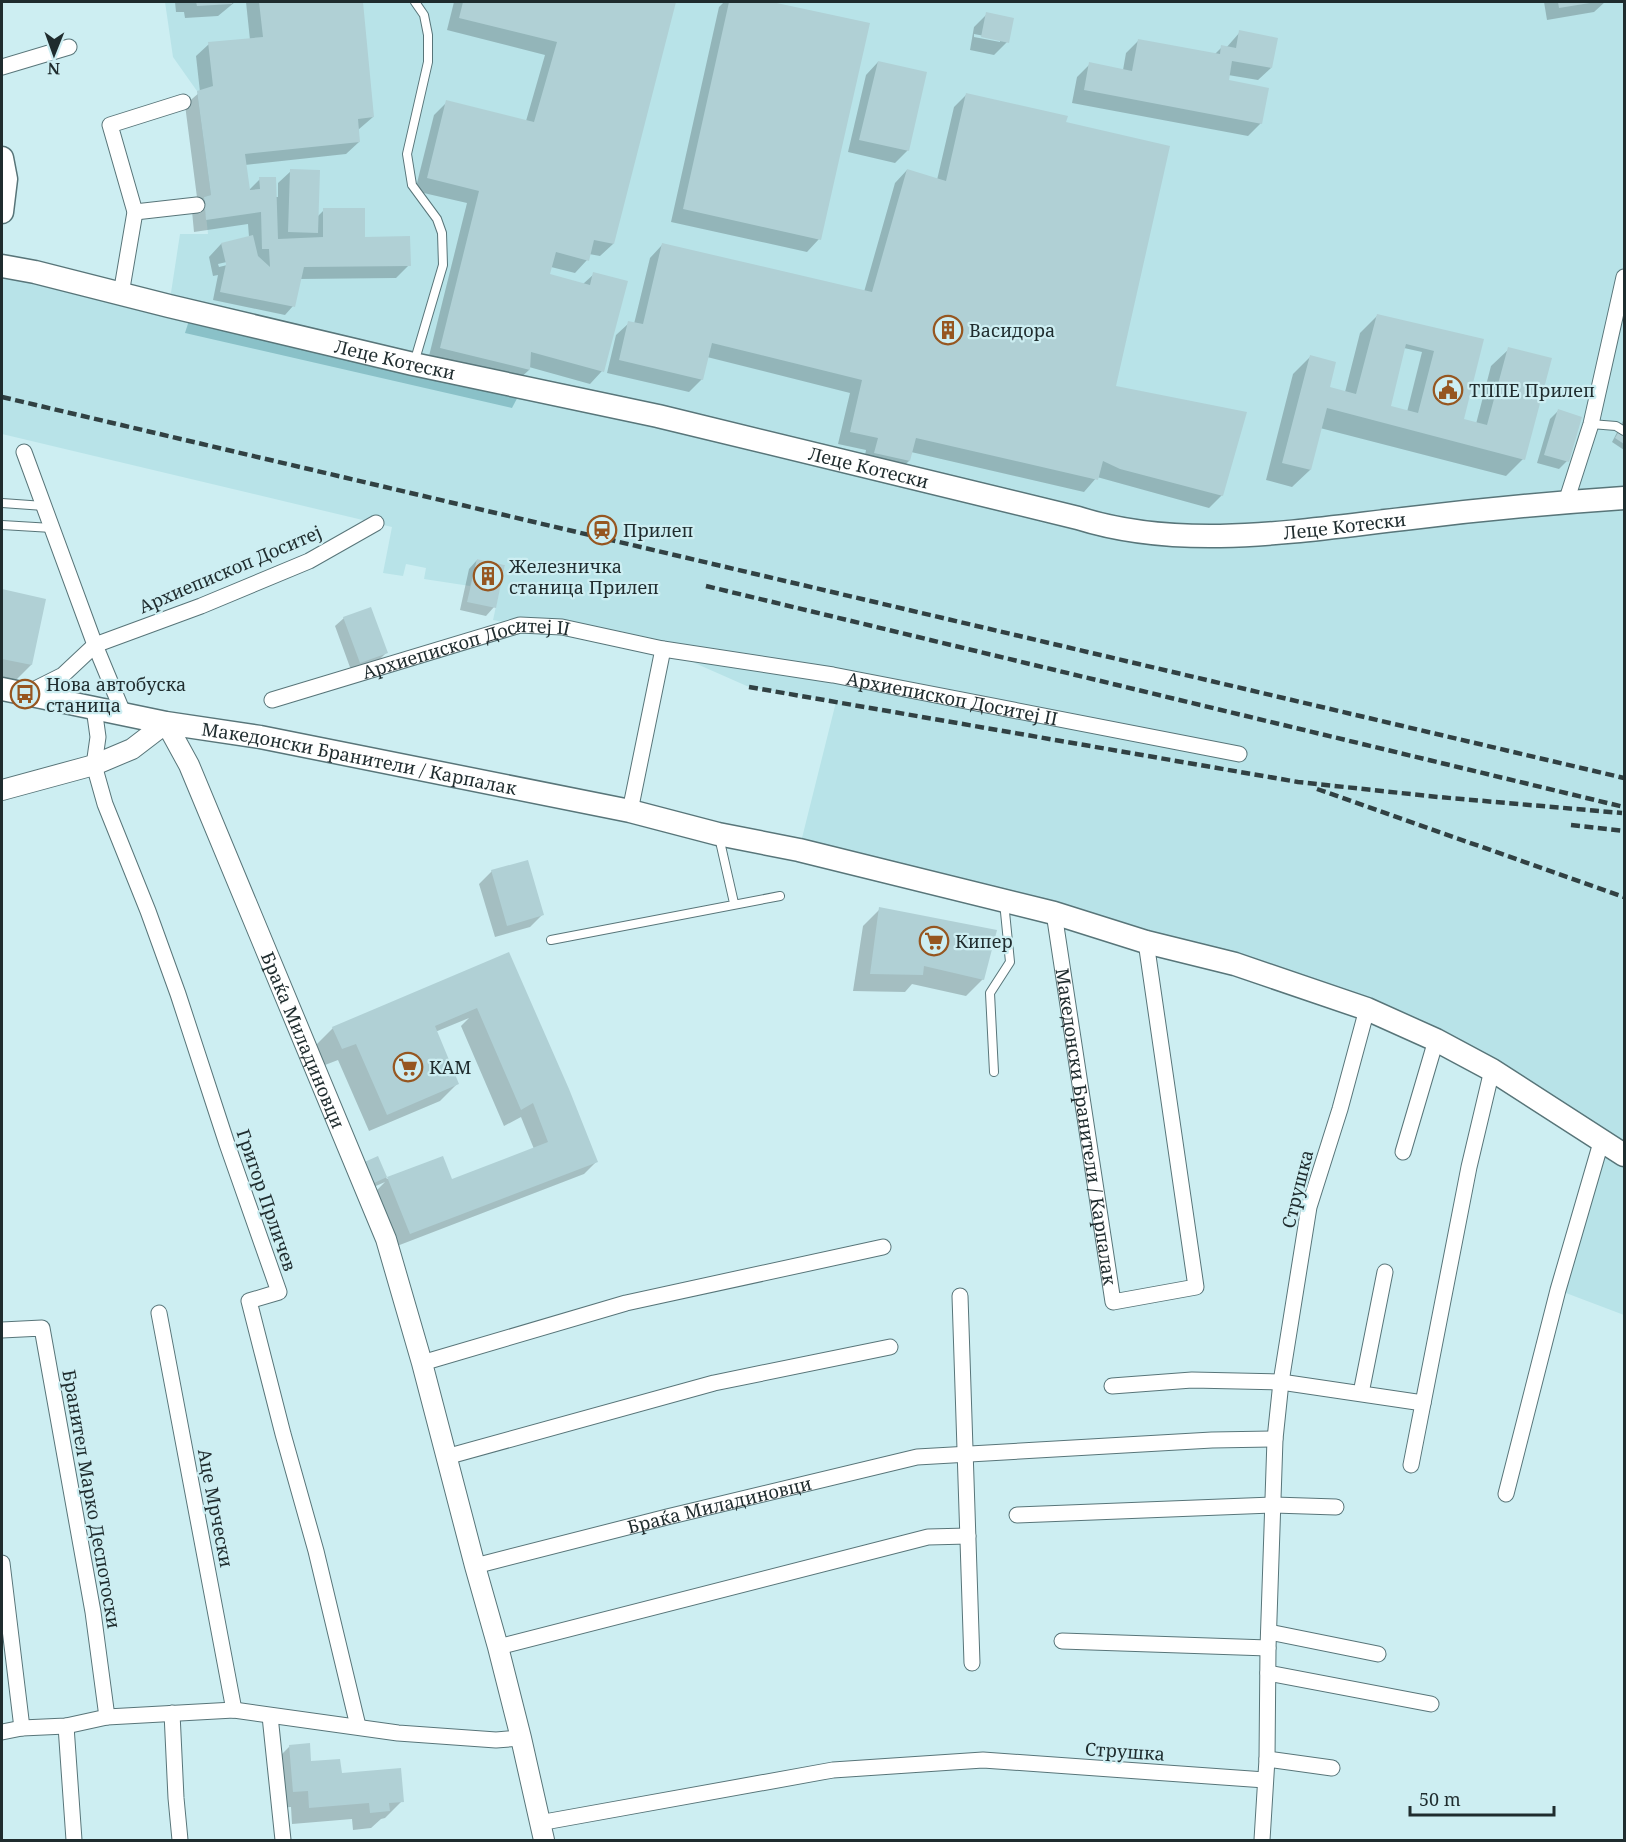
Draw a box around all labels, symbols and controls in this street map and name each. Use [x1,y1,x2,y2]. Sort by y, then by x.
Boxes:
north arrow [24,24,84,84]
text: N [47,58,60,80]
building icon: Васидора [932,314,964,346]
place label: Васидора [969,318,1055,342]
street label: Леце Котески [332,334,457,385]
public building icon: ТППЕ Прилеп [1432,374,1464,406]
place label: ТППЕ Прилеп [1469,378,1595,402]
street label: Леце Котески [806,441,931,493]
street label: Леце Котески [1282,507,1407,544]
station icon: Прилеп [586,514,618,546]
place label: Прилеп [623,518,693,542]
street label: Архиепископ Доситеј [135,520,325,618]
place label: Железничка станица Прилеп [508,554,659,599]
building icon: Железничка станица Прилеп [472,560,504,592]
street label: Архиепископ Доситеј II [359,613,573,684]
street label: Архиепископ Доситеј II [845,666,1060,730]
place label: Нова автобуска станица [46,672,186,717]
bus stop icon: Нова автобуска станица [9,678,41,710]
street label: Македонски Бранители / Карпалак [200,716,519,800]
supermarket icon: Кипер [918,925,950,957]
place label: Кипер [955,929,1013,953]
street label: Браќа Миладиновци [256,948,351,1132]
street label: Македонски Бранители / Карпалак [1050,966,1122,1287]
supermarket icon: КАМ [392,1051,424,1083]
place label: КАМ [429,1055,472,1079]
street label: Григор Прличев [231,1126,303,1274]
street label: Струшка [1276,1147,1318,1231]
street label: Бранител Марко Деспотоски [57,1368,127,1630]
street label: Аце Мрчески [193,1447,239,1569]
street label: Браќа Миладиновци [625,1471,814,1539]
street label: Струшка [1084,1736,1166,1766]
scale bar [1410,1779,1554,1817]
text: 50 m [1419,1787,1461,1811]

